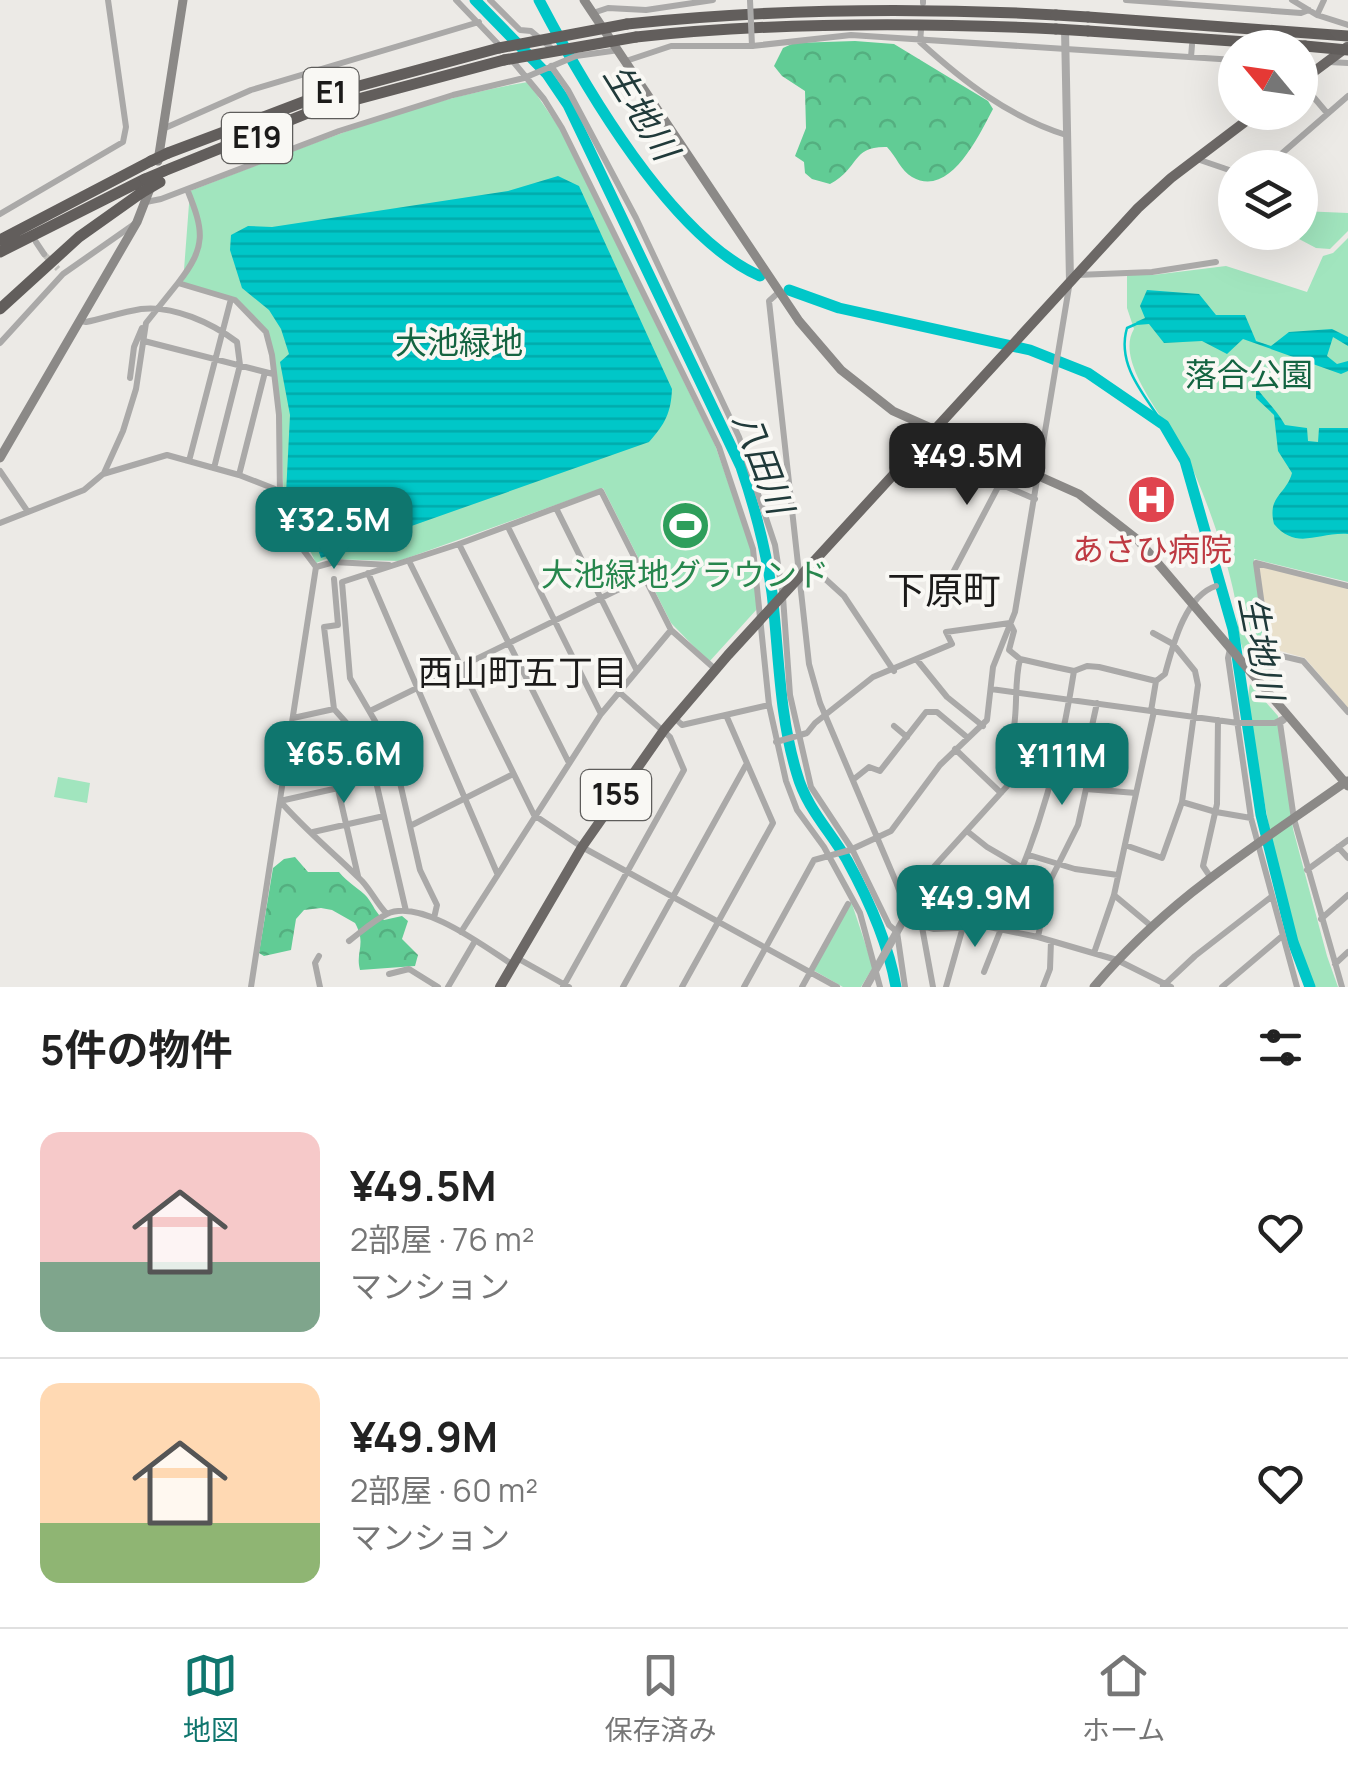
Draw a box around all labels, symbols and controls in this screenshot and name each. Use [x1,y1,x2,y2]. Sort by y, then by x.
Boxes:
north arrow [1218,30,1318,130]
map controls [1218,30,1318,250]
water label: 生地川 [594,54,692,172]
road number: E1 [304,68,358,118]
road number: E19 [222,113,292,163]
button: layers [1218,150,1318,250]
park label: 大池緑地 [395,320,523,364]
park label: 落合公園 [1185,352,1313,396]
water label: 八田川 [723,405,807,524]
pin: ¥49.5M [886,423,1048,508]
text: ¥49.5M [911,433,1023,477]
hospital icon: あさひ病院 [1126,474,1178,526]
pin: ¥32.5M [253,487,415,572]
text: ¥32.5M [277,497,391,541]
sports icon: 大池緑地グラウンド [659,499,711,551]
place label: あさひ病院 [1072,527,1232,571]
place label: 大池緑地グラウンド [541,552,829,596]
district label: 下原町 [887,563,1001,615]
water label: 生地川 [1228,592,1296,708]
district label: 西山町五丁目 [418,648,628,696]
pin: ¥65.6M [263,721,425,806]
pin: ¥111M [992,723,1132,808]
text: ¥65.6M [286,731,402,775]
text: ¥111M [1018,733,1106,777]
road number: 155 [581,770,651,820]
pin: ¥49.9M [894,865,1056,950]
text: ¥49.9M [919,875,1031,919]
text: 5件の物件 [40,1020,233,1078]
icon: filters [1253,1020,1308,1075]
text: ¥49.5M [350,1156,496,1214]
icon: home [120,1172,240,1292]
icon: heart [1253,1205,1308,1260]
text: 2部屋 · 76 m² [350,1217,535,1261]
text: マンション [350,1264,510,1308]
text: ¥49.9M [350,1407,498,1465]
icon: home [120,1423,240,1543]
icon: heart [1253,1456,1308,1511]
text: 2部屋 · 60 m² [350,1468,538,1512]
text: マンション [350,1515,510,1559]
tab: 地図 [183,1648,239,1748]
tab: 保存済み [604,1648,716,1748]
tab: ホーム [1082,1648,1165,1748]

